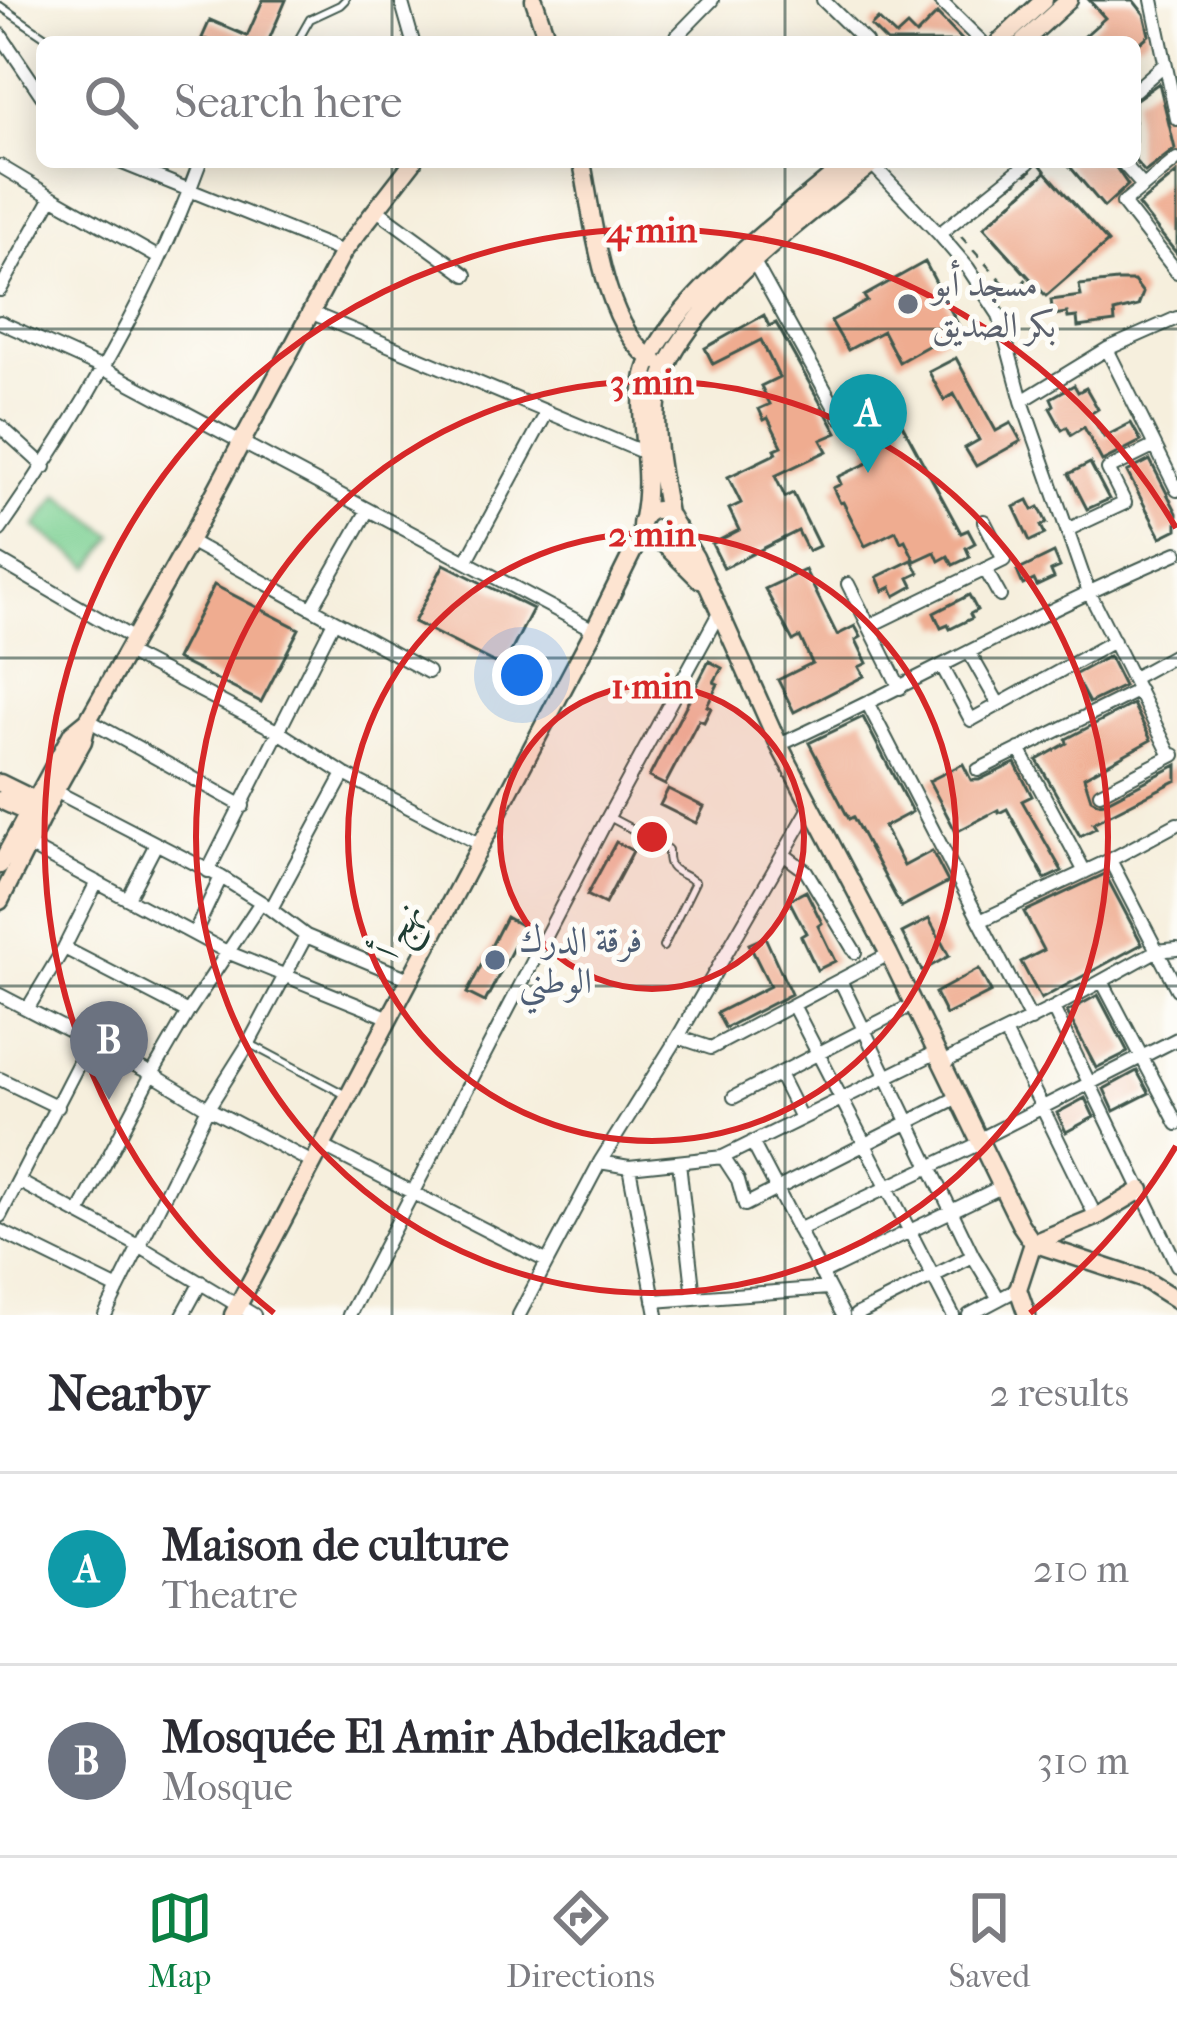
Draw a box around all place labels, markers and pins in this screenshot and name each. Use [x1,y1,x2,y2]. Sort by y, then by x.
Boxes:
place label: مسجد أبو بكر الصديق [929,259,1056,347]
marker: مسجد أبو بكر الصديق [895,291,921,317]
pin: A [829,374,907,473]
centre of rings [631,816,673,858]
place label: فرقة الدرك الوطني [519,919,642,1014]
marker: فرقة الدرك الوطني [482,947,508,973]
pin: B [70,1001,148,1100]

